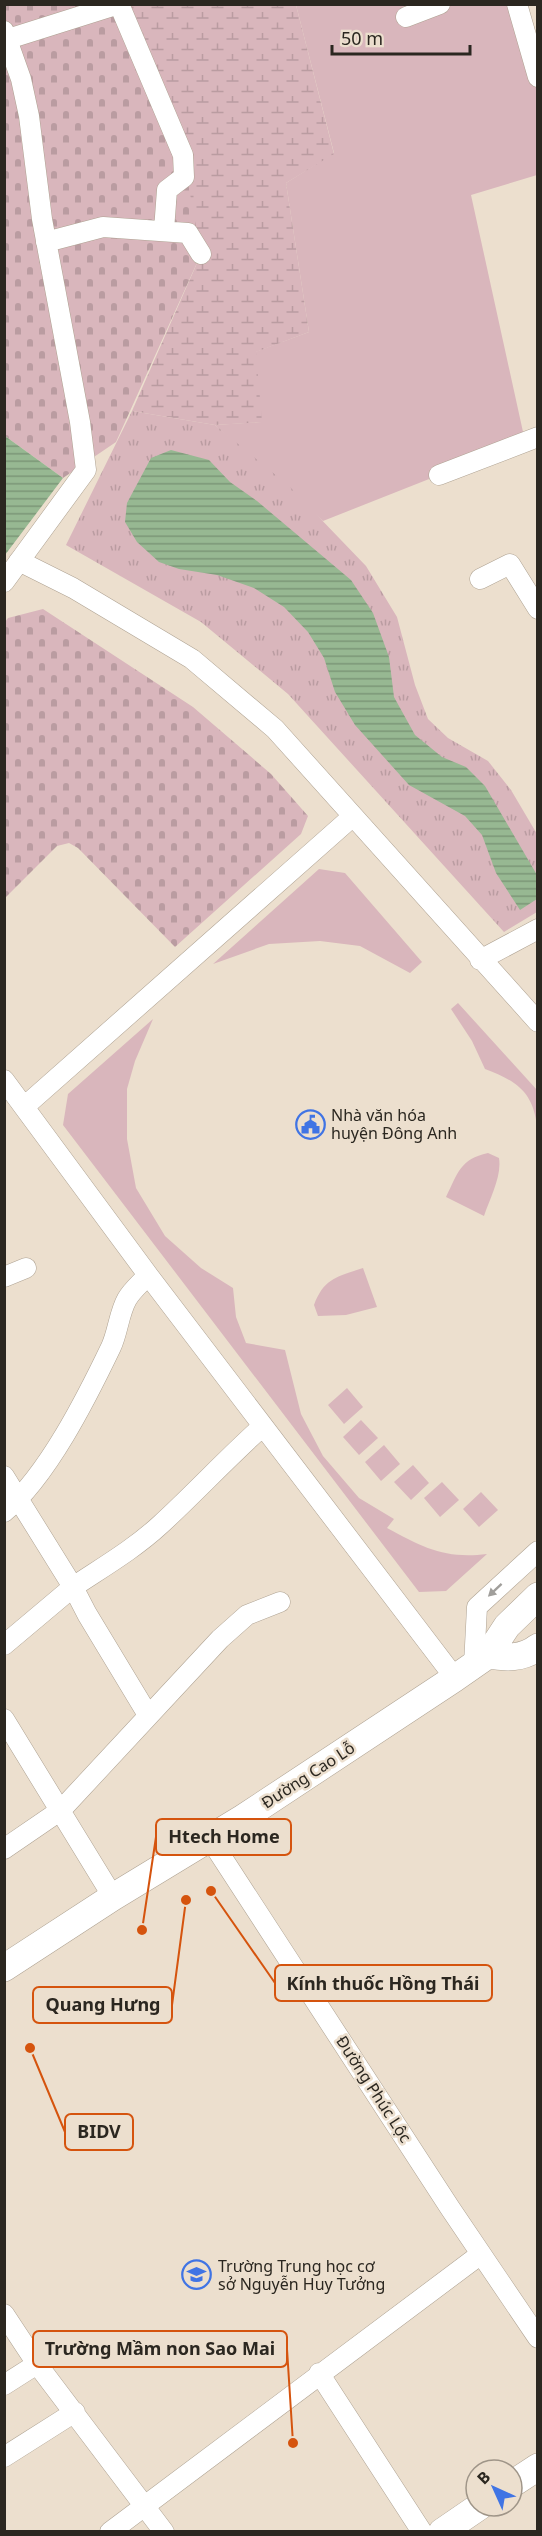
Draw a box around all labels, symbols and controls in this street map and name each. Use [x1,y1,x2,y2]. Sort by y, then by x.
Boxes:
scale bar [332,18,470,56]
text: 50 m [341,26,383,50]
place label: Nhà văn hóa huyện Đông Anh [331,1104,457,1144]
public building icon: Nhà văn hóa huyện Đông Anh [294,1108,326,1140]
one-way arrow [488,1583,502,1597]
street label: Đường Cao Lỗ [257,1737,359,1813]
callout: Htech Home [156,1819,291,1855]
text: Htech Home [168,1824,280,1848]
callout: Kính thuốc Hồng Thái [275,1965,492,2001]
text: Kính thuốc Hồng Thái [287,1971,479,1995]
callout: Quang Hưng [33,1987,172,2023]
text: Quang Hưng [46,1992,160,2016]
street label: Đường Phúc Lộc [331,2031,417,2147]
callout: BIDV [65,2114,133,2150]
text: BIDV [77,2119,121,2143]
place label: Trường Trung học cơ sở Nguyễn Huy Tưởng [218,2255,385,2295]
school or university icon: Trường Trung học cơ sở Nguyễn Huy Tưởng [181,2259,213,2291]
callout: Trường Mầm non Sao Mai [33,2331,287,2367]
text: Trường Mầm non Sao Mai [45,2336,275,2360]
north arrow [464,2458,524,2518]
text: B [472,2466,495,2489]

